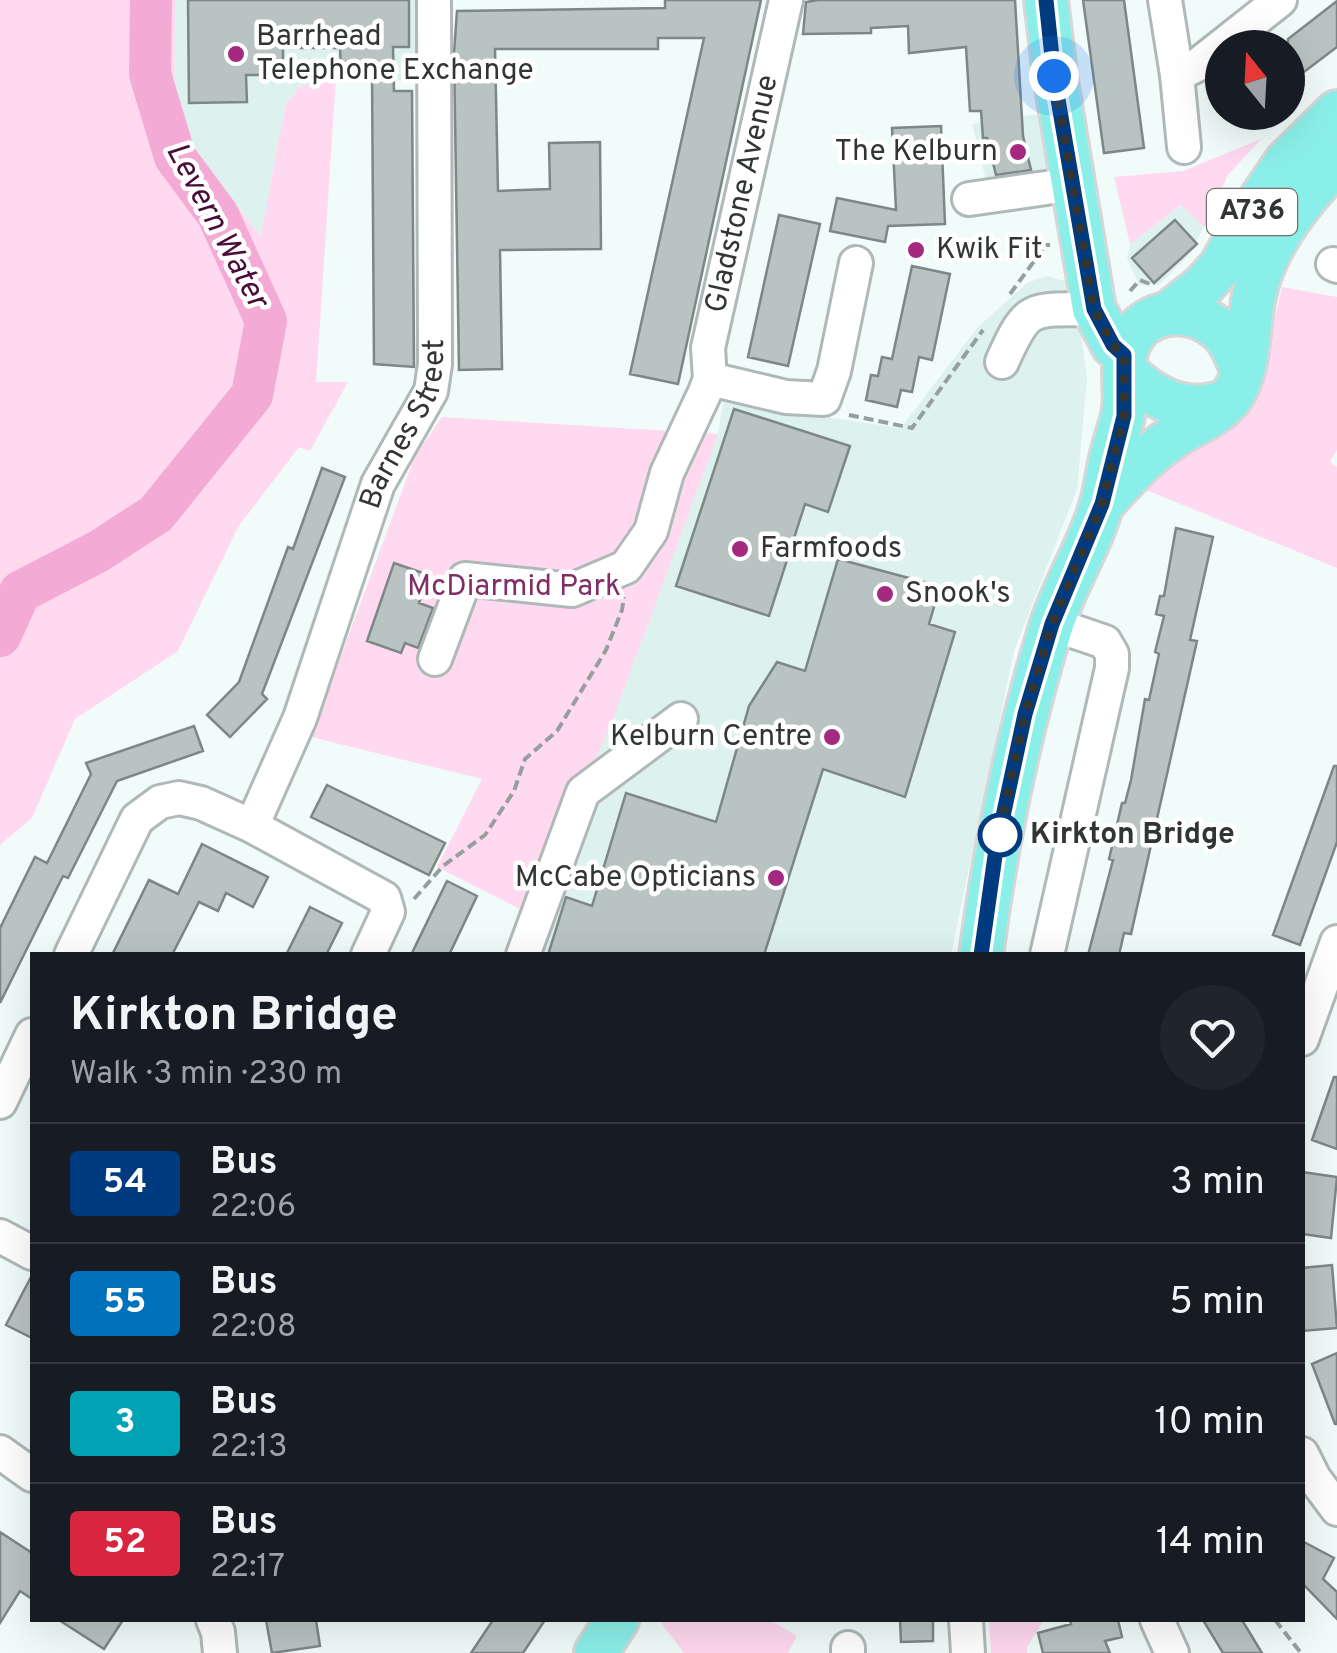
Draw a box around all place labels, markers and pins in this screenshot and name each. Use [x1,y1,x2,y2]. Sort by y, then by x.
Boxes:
place label: Barrhead Telephone Exchange [256,19,534,90]
marker: Barrhead Telephone Exchange [225,43,247,65]
place label: The Kelburn [835,134,998,171]
marker: The Kelburn [1007,141,1029,163]
place label: Kwik Fit [936,232,1043,269]
marker: Kwik Fit [905,239,927,261]
place label: Farmfoods [760,531,902,568]
marker: Farmfoods [729,538,751,560]
place label: Snook's [905,576,1011,613]
marker: Snook's [874,583,896,605]
place label: Kelburn Centre [610,719,812,756]
marker: Kelburn Centre [821,726,843,748]
marker: Kirkton Bridge [979,814,1021,856]
place label: Kirkton Bridge [1030,817,1235,854]
place label: McCabe Opticians [515,860,756,897]
marker: McCabe Opticians [765,867,787,889]

